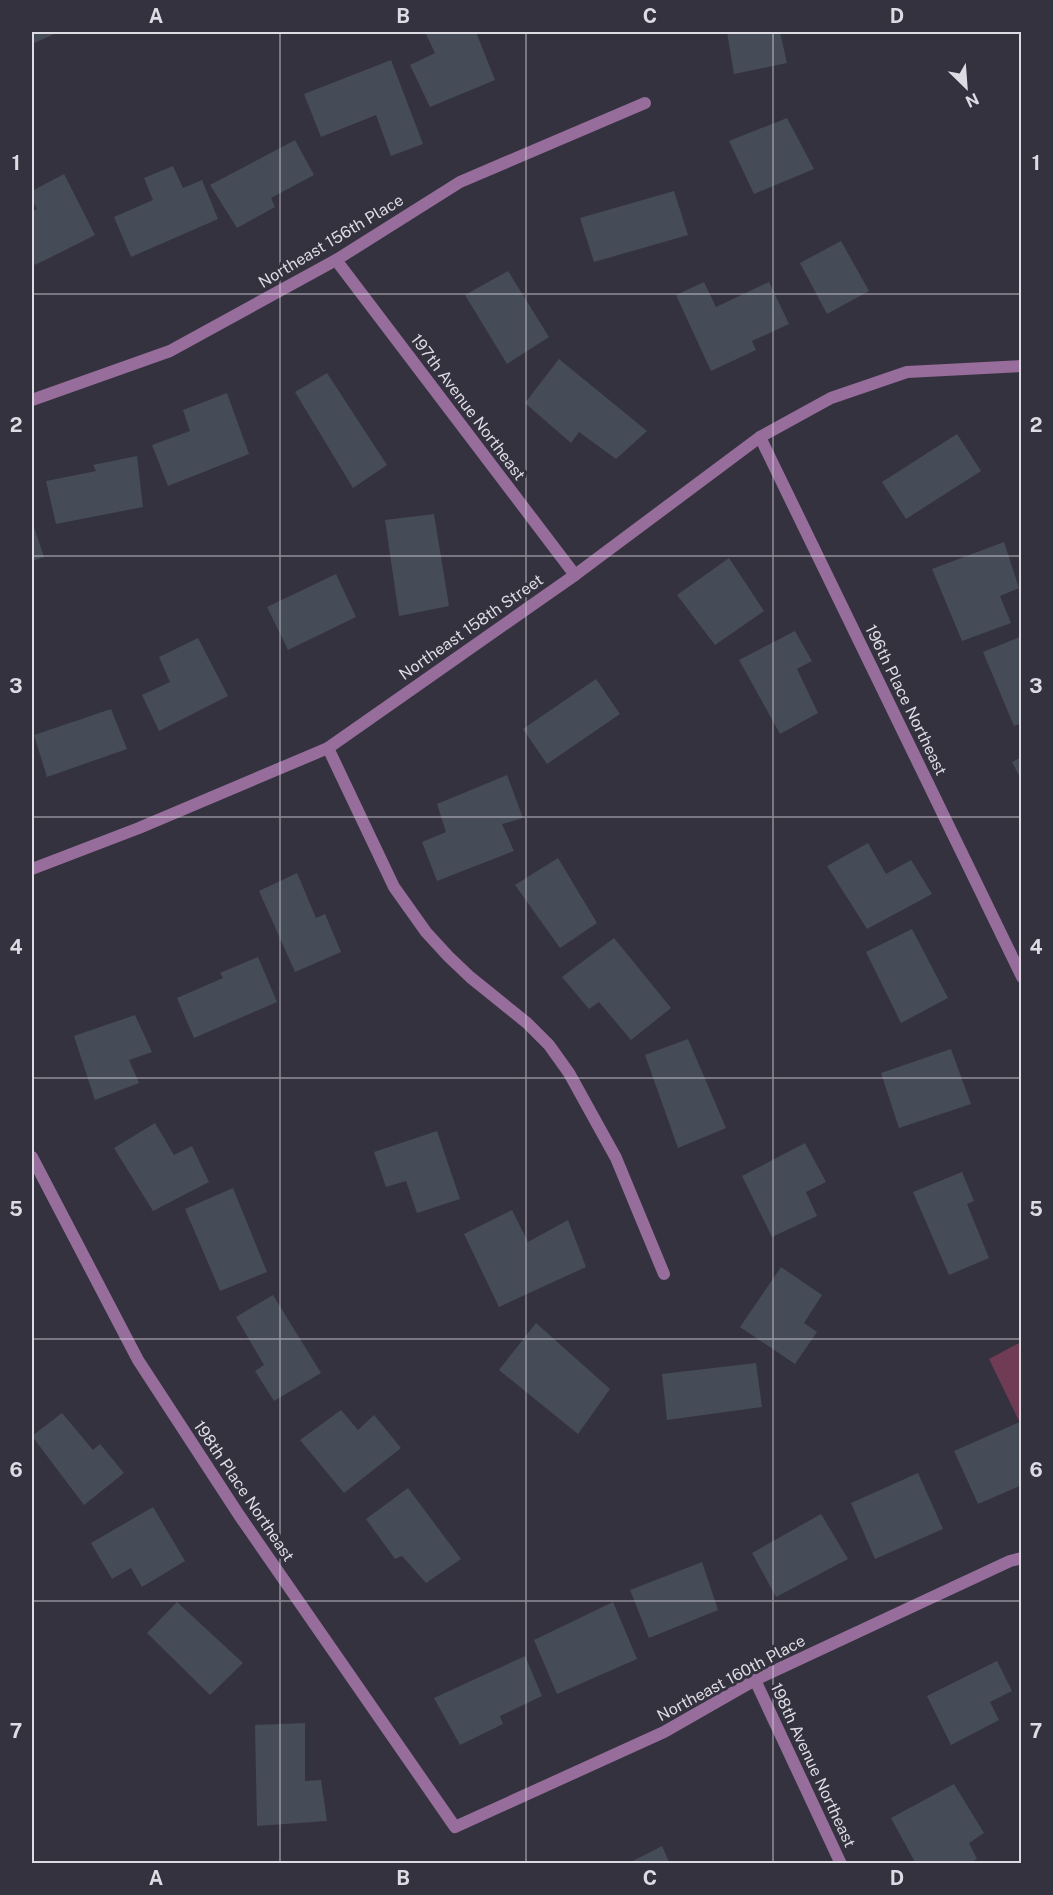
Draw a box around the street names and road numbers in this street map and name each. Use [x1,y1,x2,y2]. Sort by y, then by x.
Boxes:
street label: Northeast 156th Place [255,190,407,292]
street label: 197th Avenue Northeast [407,330,529,484]
street label: Northeast 158th Street [395,570,547,684]
street label: 196th Place Northeast [861,622,951,778]
street label: 198th Place Northeast [190,1417,298,1565]
street label: Northeast 160th Place [654,1631,808,1725]
street label: 198th Avenue Northeast [767,1680,859,1850]

